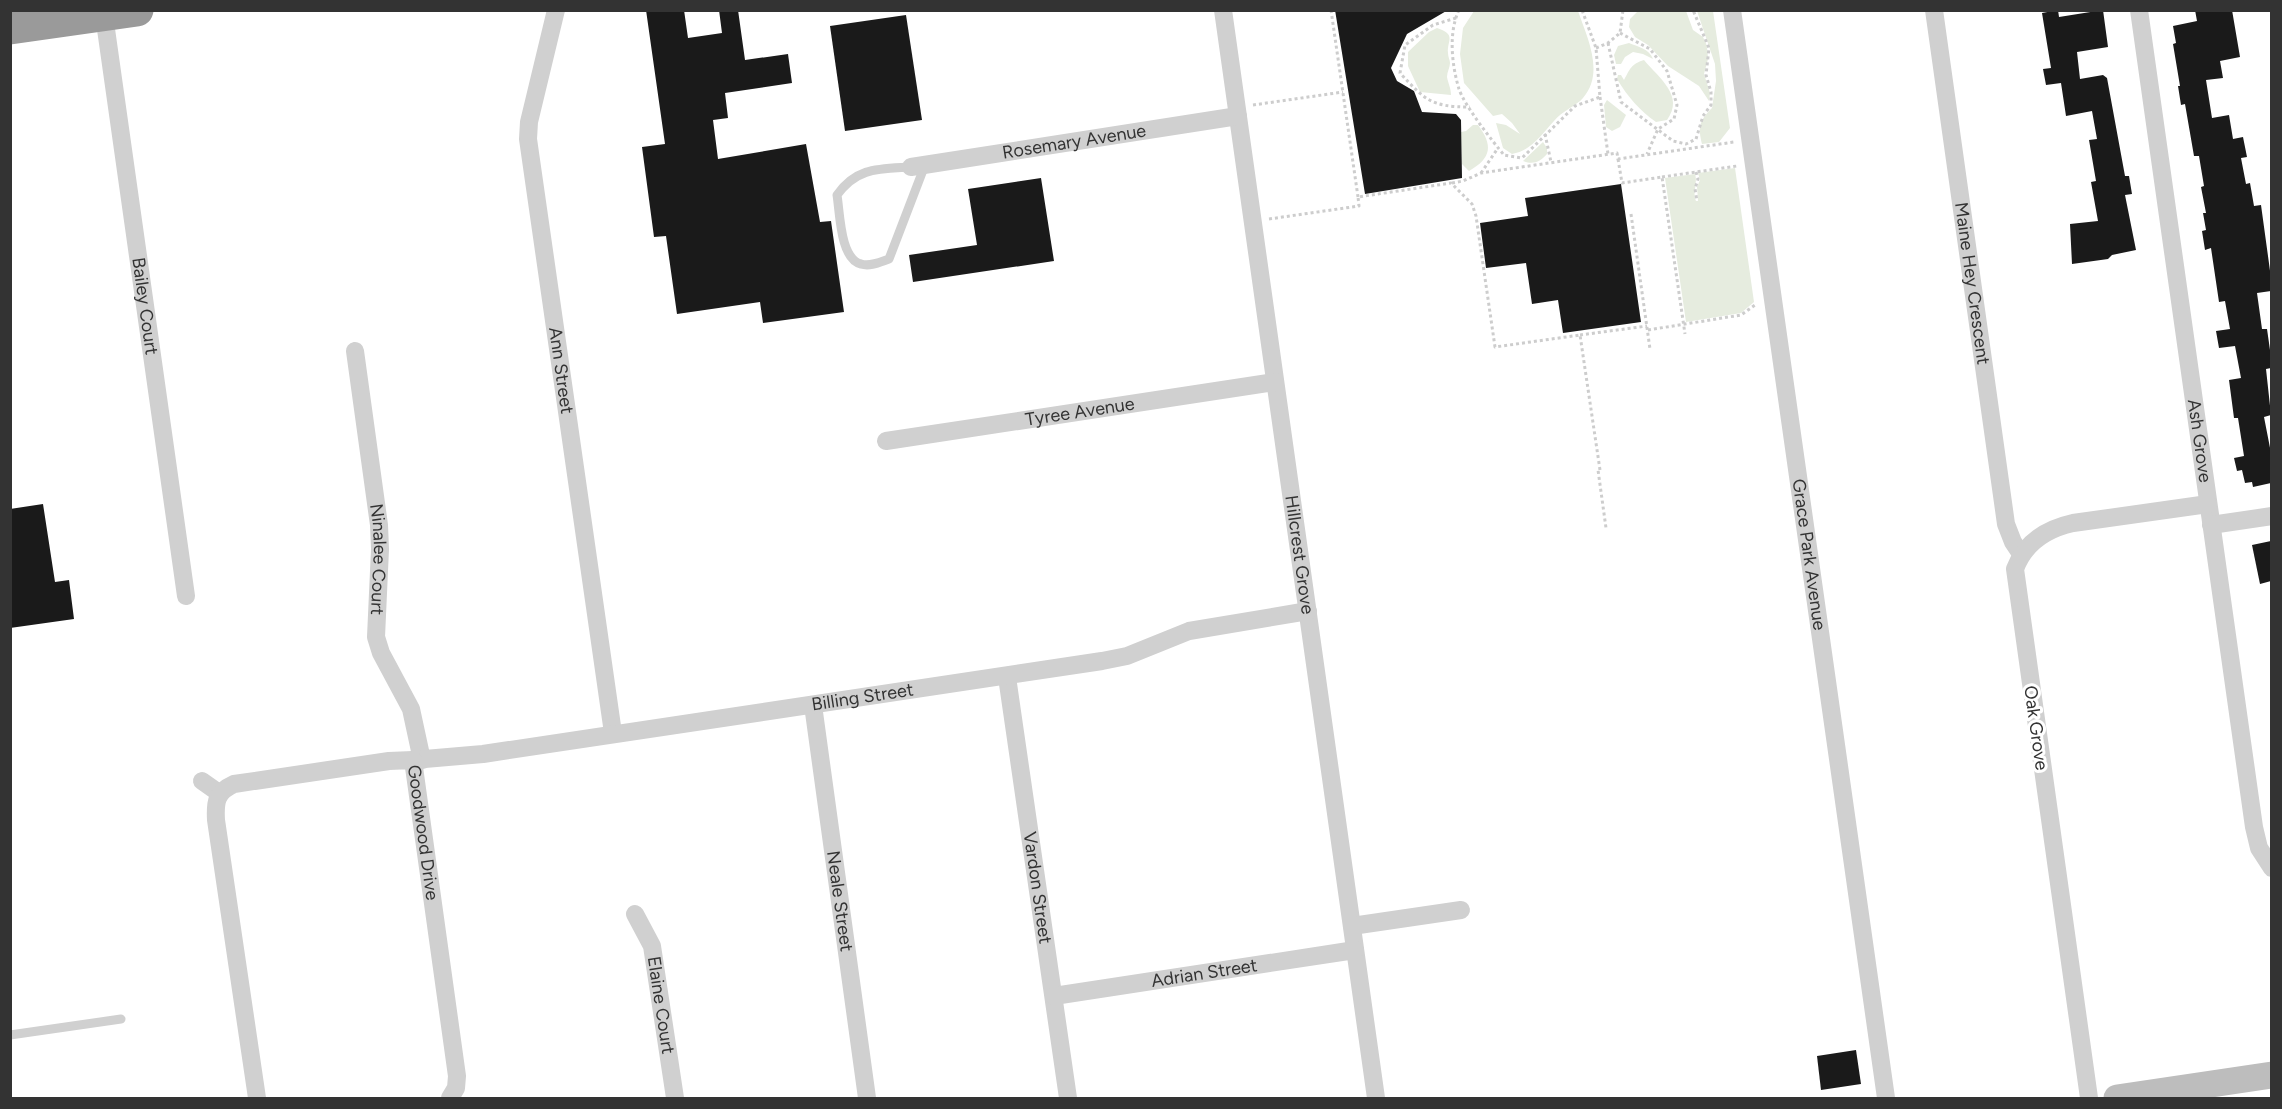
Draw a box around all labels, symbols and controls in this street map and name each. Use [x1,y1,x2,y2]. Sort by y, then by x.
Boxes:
street label: Rosemary Avenue [1001,119,1148,164]
street label: Maine Hey Crescent [1950,201,1995,366]
street label: Bailey Court [127,256,163,356]
street label: Ann Street [544,326,578,415]
street label: Tyree Avenue [1024,392,1136,431]
street label: Ash Grove [2183,398,2216,484]
street label: Grace Park Avenue [1787,477,1831,632]
street label: Hillcrest Grove [1280,494,1319,616]
street label: Ninalee Court [365,502,391,616]
street label: Billing Street [810,678,915,716]
street label: Oak Grove [2019,684,2053,772]
street label: Goodwood Drive [403,763,443,902]
street label: Vardon Street [1019,830,1057,945]
street label: Neale Street [822,849,858,953]
street label: Adrian Street [1150,954,1259,992]
street label: Elaine Court [643,955,679,1056]

